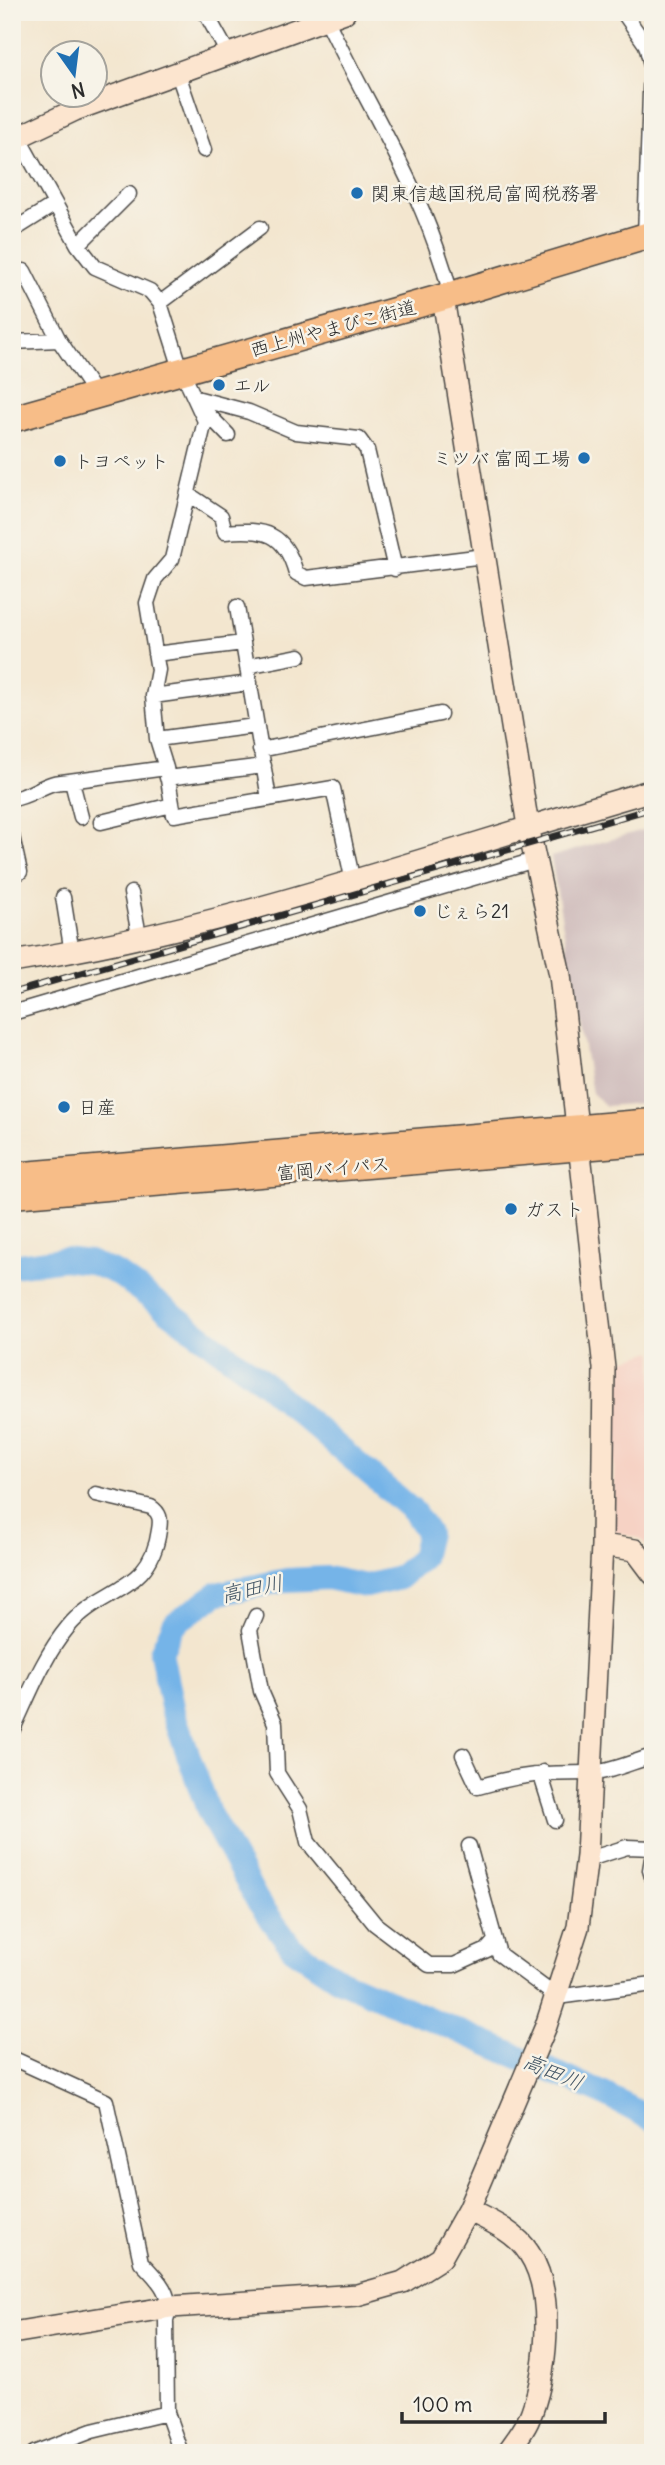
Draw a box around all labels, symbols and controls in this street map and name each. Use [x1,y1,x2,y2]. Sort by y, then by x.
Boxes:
north arrow [38,38,108,108]
text: N [69,77,87,104]
place label: 関東信越国税局富岡税務署 [371,181,599,205]
marker: 関東信越国税局富岡税務署 [349,185,365,201]
street label: 西上州やまびこ街道 [247,294,419,362]
place label: エル [233,373,271,397]
marker: エル [211,377,227,393]
place label: ミツバ 富岡工場 [433,446,570,470]
place label: トヨペット [74,449,169,473]
marker: ミツバ 富岡工場 [576,450,592,466]
marker: トヨペット [52,453,68,469]
place label: じぇら21 [434,899,509,923]
marker: じぇら21 [412,903,428,919]
place label: 日産 [78,1095,116,1119]
marker: 日産 [56,1099,72,1115]
street label: 富岡バイパス [275,1151,391,1185]
place label: ガスト [525,1197,584,1221]
marker: ガスト [503,1201,519,1217]
water label: 高田川 [218,1569,286,1608]
water label: 高田川 [519,2047,587,2096]
scale bar [402,2381,606,2425]
text: 100 m [413,2391,472,2418]

